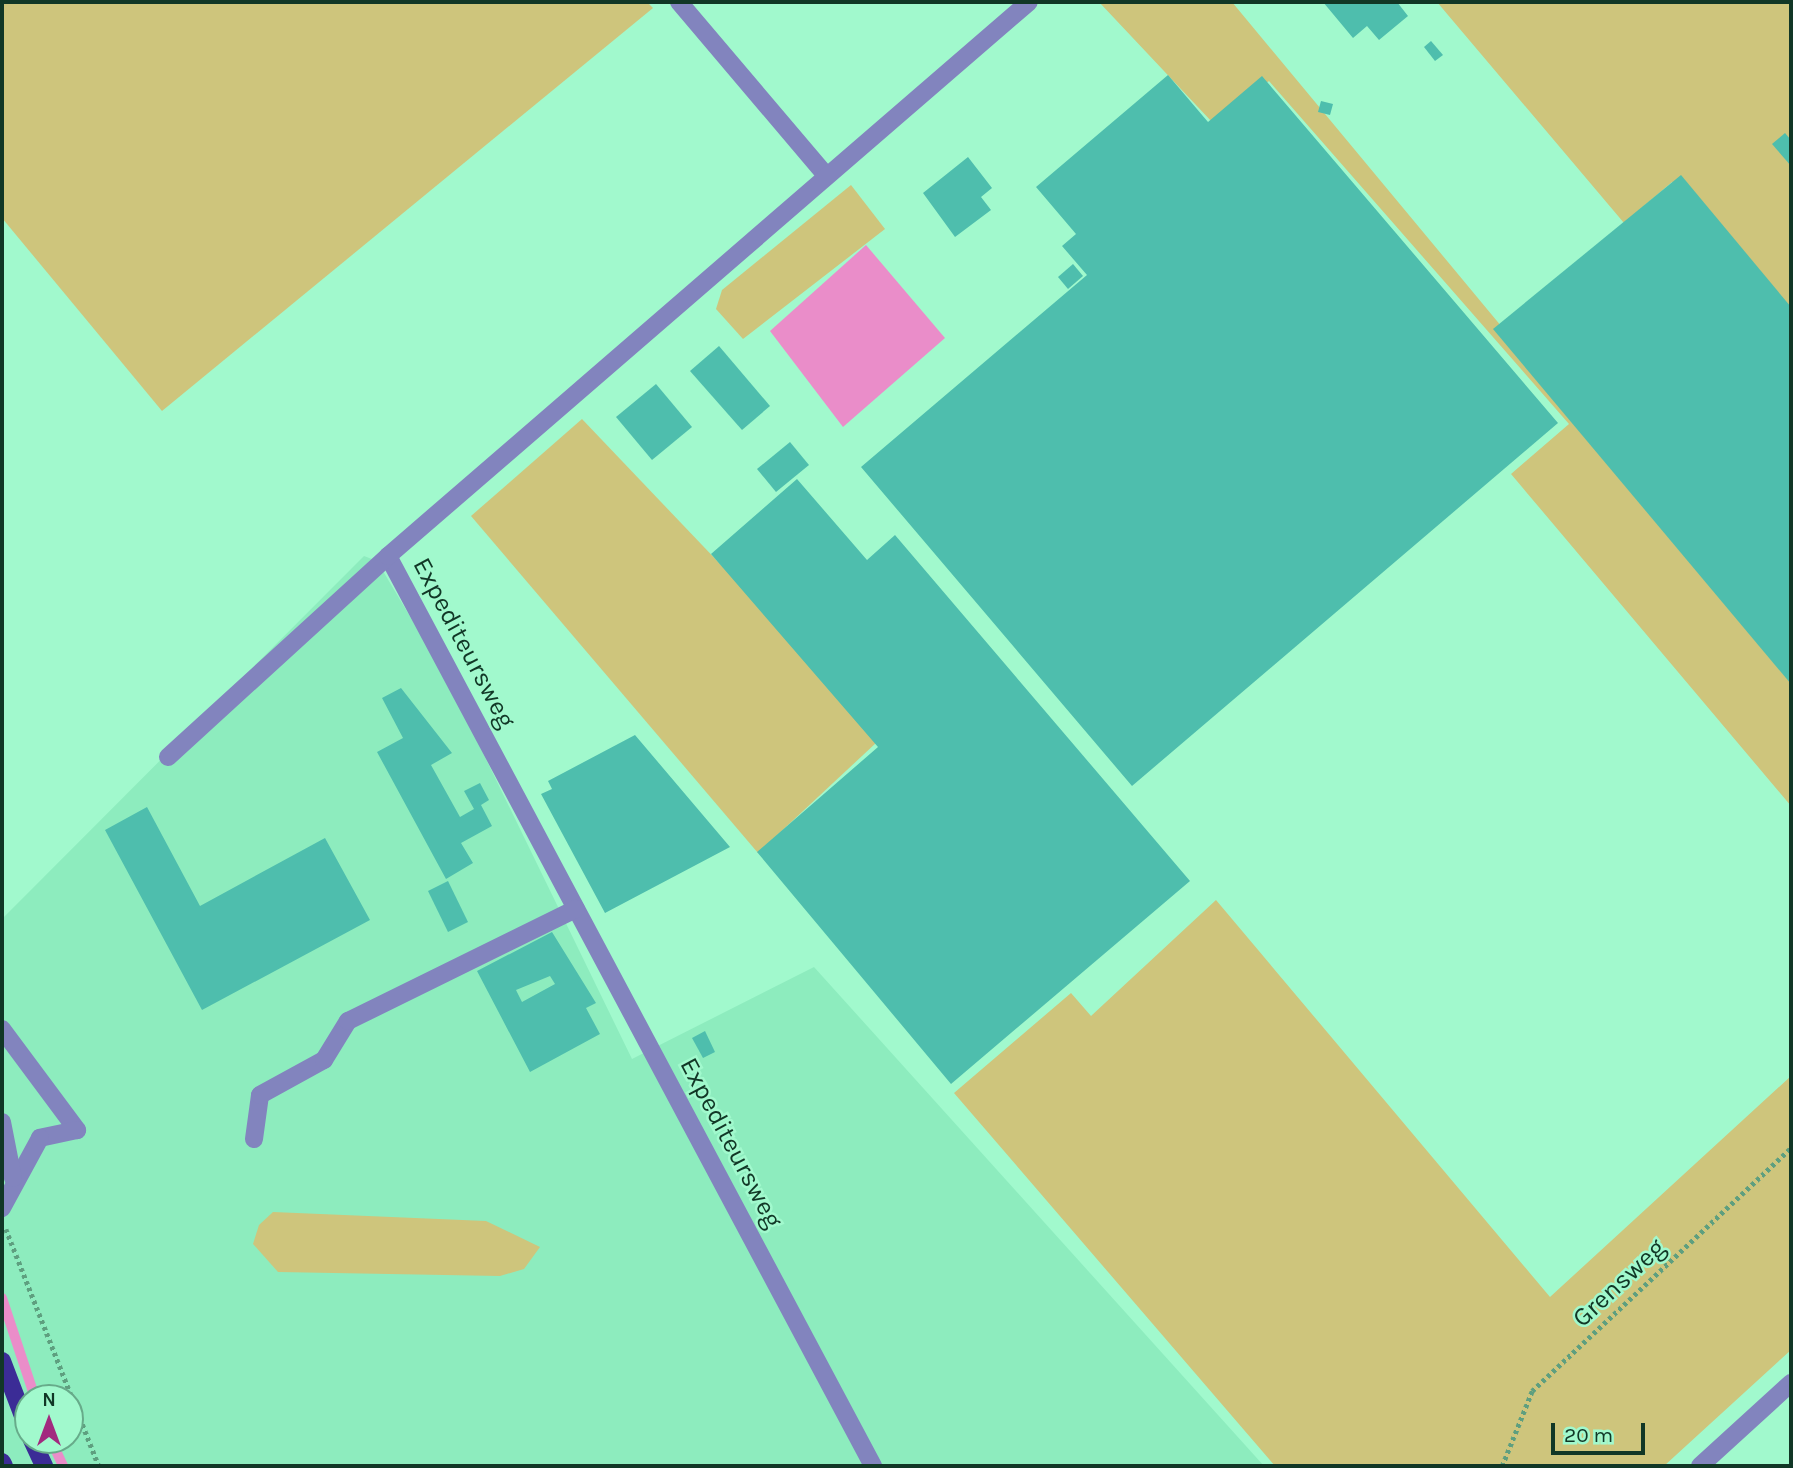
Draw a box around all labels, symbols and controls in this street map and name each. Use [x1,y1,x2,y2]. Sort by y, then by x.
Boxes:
street label: Expediteursweg [406,552,522,734]
street label: Expediteursweg [673,1052,789,1234]
street label: Grensweg [1566,1232,1672,1334]
north arrow [14,1384,84,1454]
text: N [42,1389,56,1411]
scale bar [1555,1408,1650,1452]
text: 20 m [1564,1423,1613,1447]

